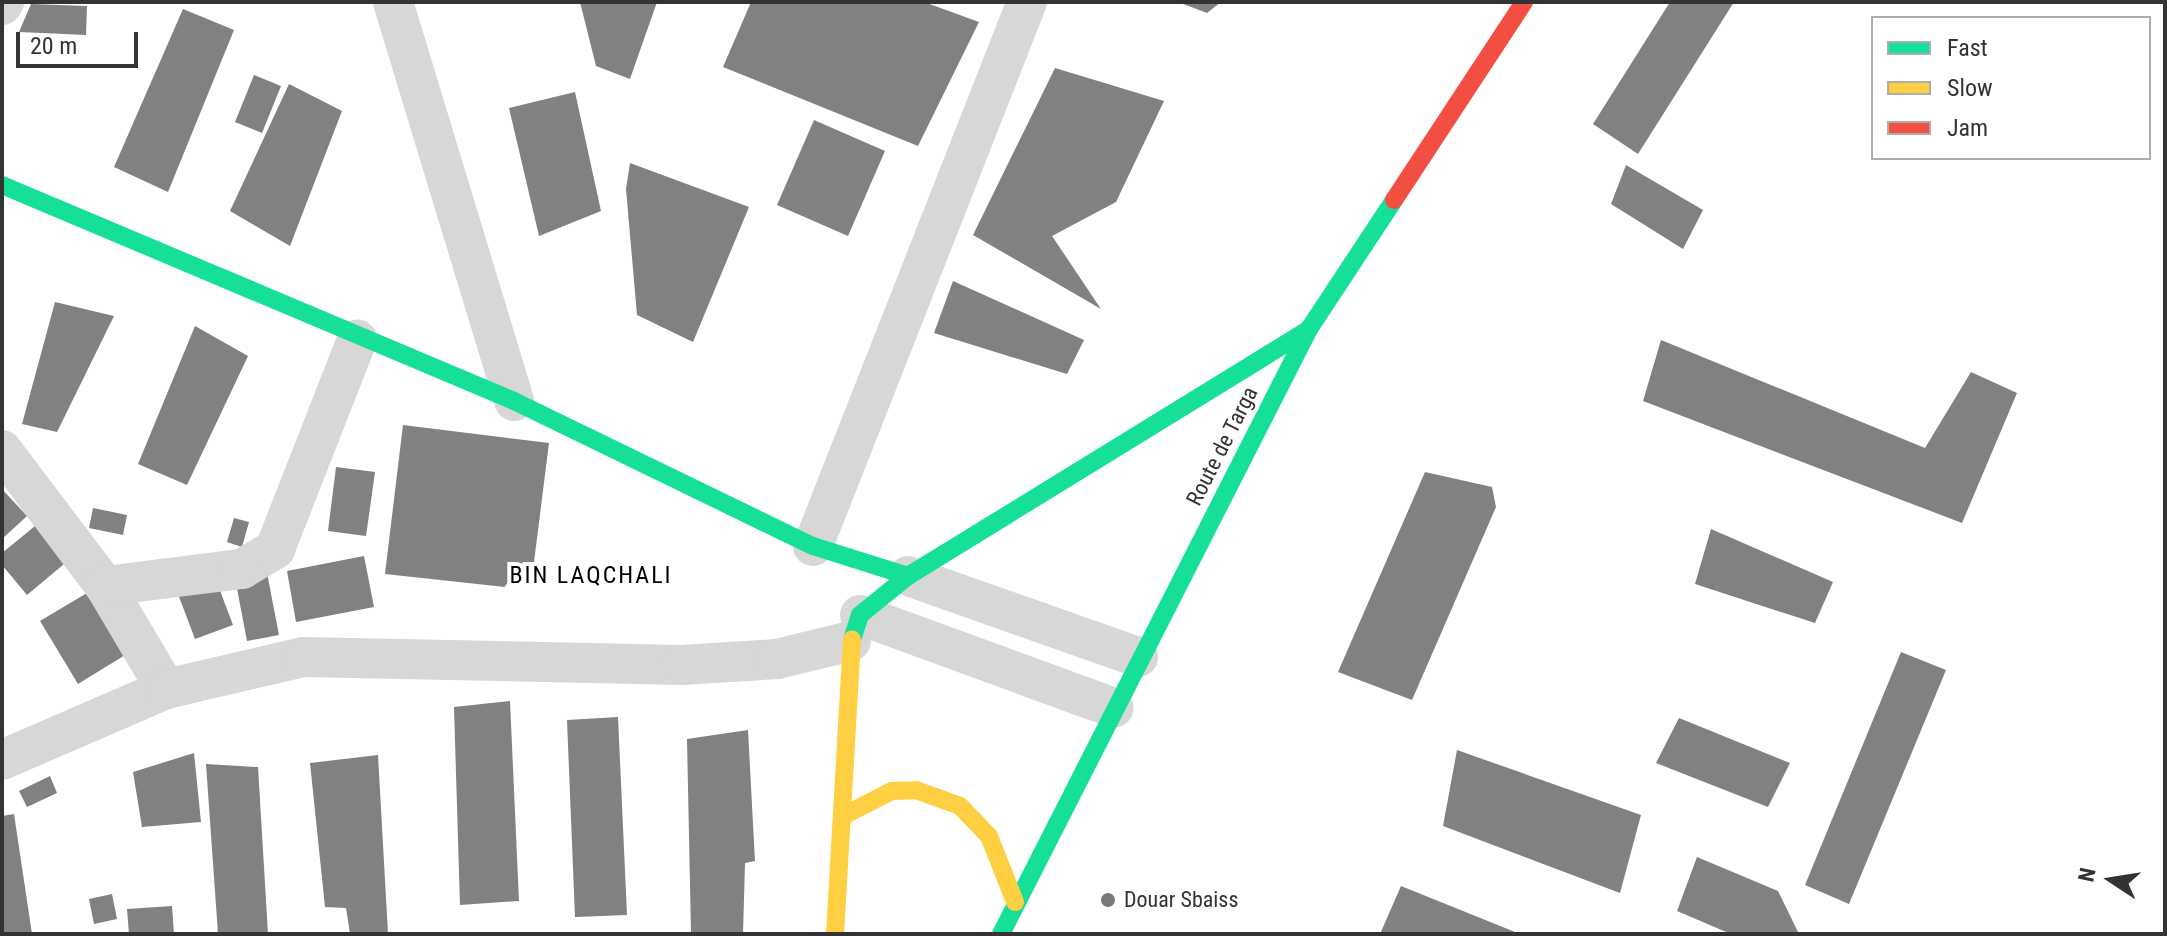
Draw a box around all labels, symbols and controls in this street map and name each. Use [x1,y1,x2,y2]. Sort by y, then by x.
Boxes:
scale bar [20,16,142,66]
legend [1871,16,2151,160]
text: 20 m [30,32,77,60]
text: Fast [1947,34,1988,62]
text: Slow [1947,74,1993,102]
text: Jam [1947,114,1988,142]
street label: Route de Targa [1181,382,1263,510]
district label: BIN LAQCHALI [509,562,673,590]
north arrow [2071,840,2151,920]
text: N [2073,866,2101,884]
place label: Douar Sbaiss [1124,887,1238,913]
marker: Douar Sbaiss [1099,891,1117,909]

